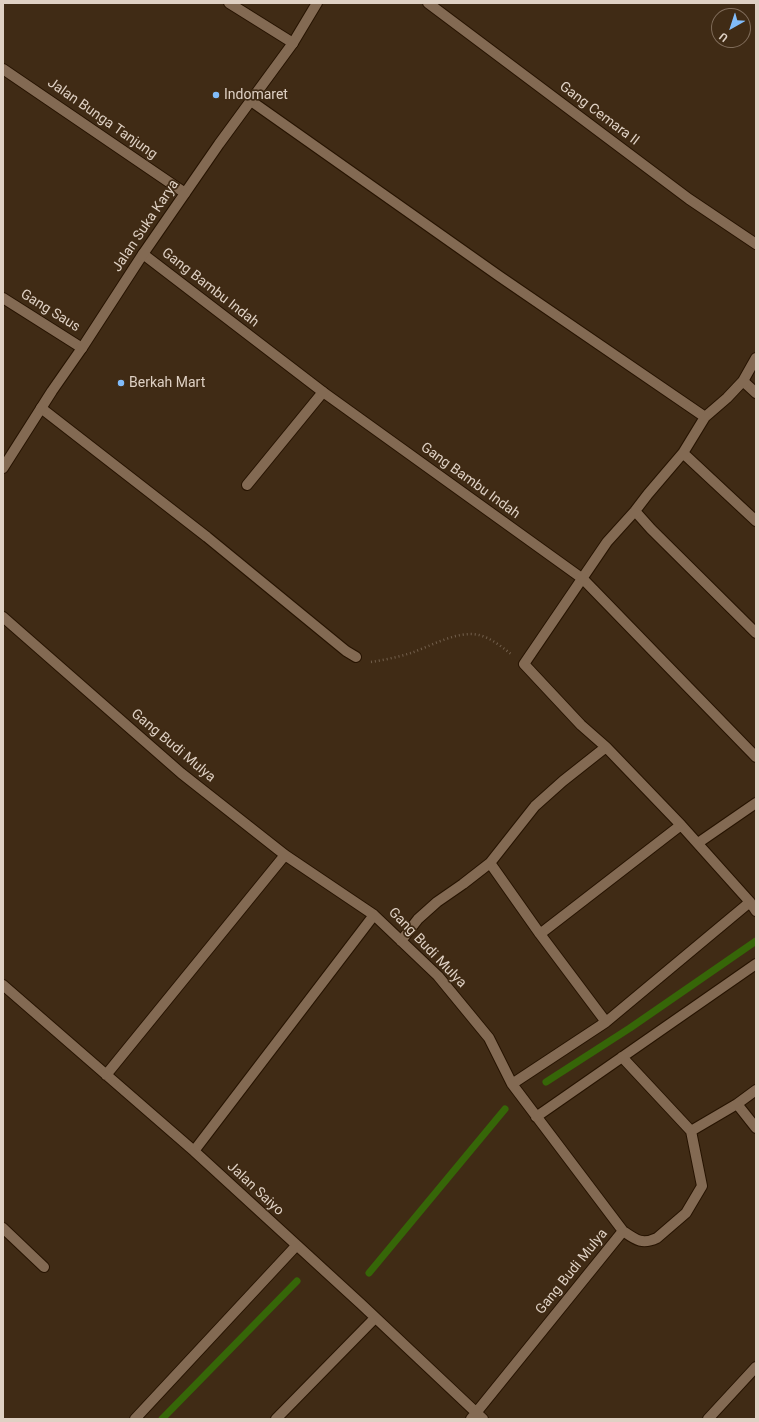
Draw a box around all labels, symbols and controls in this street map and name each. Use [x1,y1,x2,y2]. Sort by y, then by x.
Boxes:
north arrow [711,8,751,48]
text: U [717,30,731,44]
street label: Jalan Bunga Tanjung [44,75,160,163]
street label: Gang Cemara II [556,78,642,150]
place label: Indomaret [224,87,288,103]
marker: Indomaret [211,90,221,100]
street label: Jalan Suka Karya [109,177,183,275]
street label: Gang Bambu Indah [158,245,262,331]
street label: Gang Saus [17,286,83,336]
place label: Berkah Mart [129,375,205,391]
marker: Berkah Mart [116,378,126,388]
street label: Gang Bambu Indah [417,439,523,523]
street label: Gang Budi Mulya [127,706,219,786]
street label: Gang Budi Mulya [385,904,469,992]
street label: Jalan Saiyo [223,1159,287,1219]
street label: Gang Budi Mulya [532,1226,612,1318]

